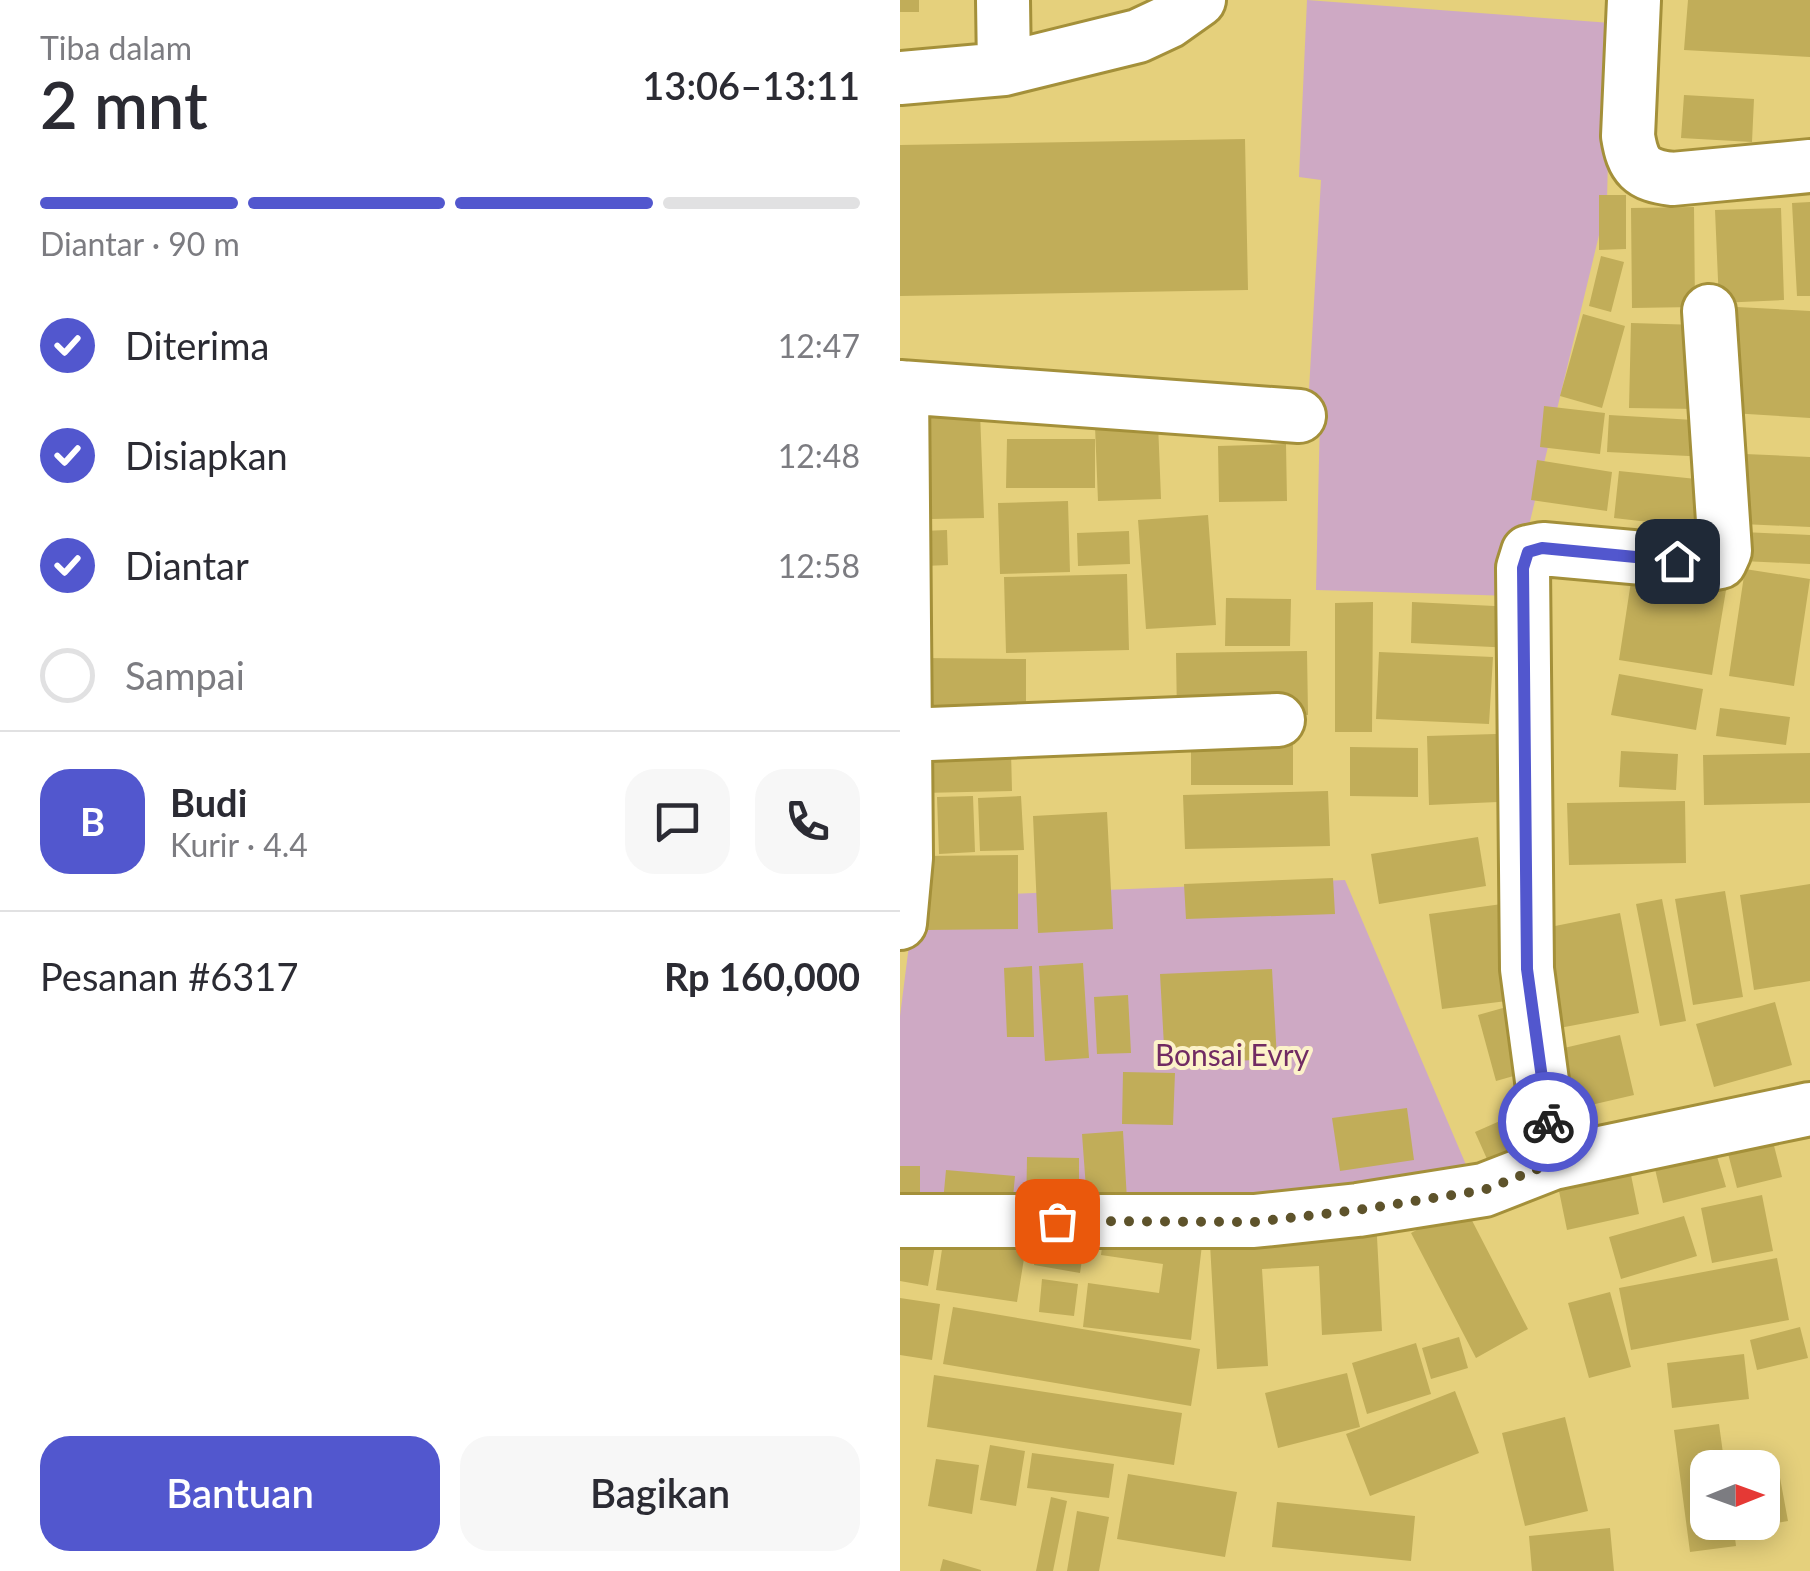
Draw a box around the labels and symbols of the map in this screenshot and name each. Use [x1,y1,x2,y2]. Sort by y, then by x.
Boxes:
pin [1635,519,1720,604]
park label: Bonsai Evry [1155,1036,1310,1072]
courier [1498,1072,1598,1172]
pin [1015,1179,1100,1264]
north arrow [1690,1450,1780,1540]

